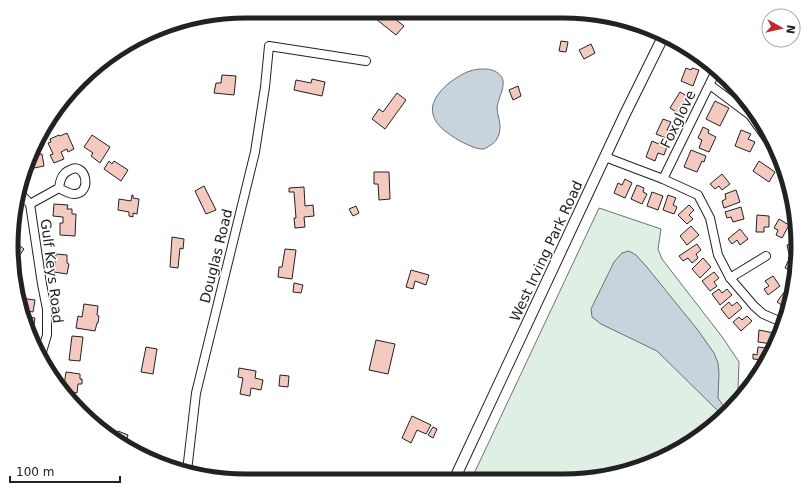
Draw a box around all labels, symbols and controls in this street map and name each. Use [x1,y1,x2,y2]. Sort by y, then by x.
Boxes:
north arrow [761,8,801,48]
text: N [783,24,797,35]
street label: Foxglove [657,88,699,150]
street label: West Irving Park Road [506,178,586,324]
street label: Douglas Road [197,207,235,305]
street label: Gulf Keys Road [38,218,66,324]
scale bar [10,458,120,484]
text: 100 m [16,465,54,479]

